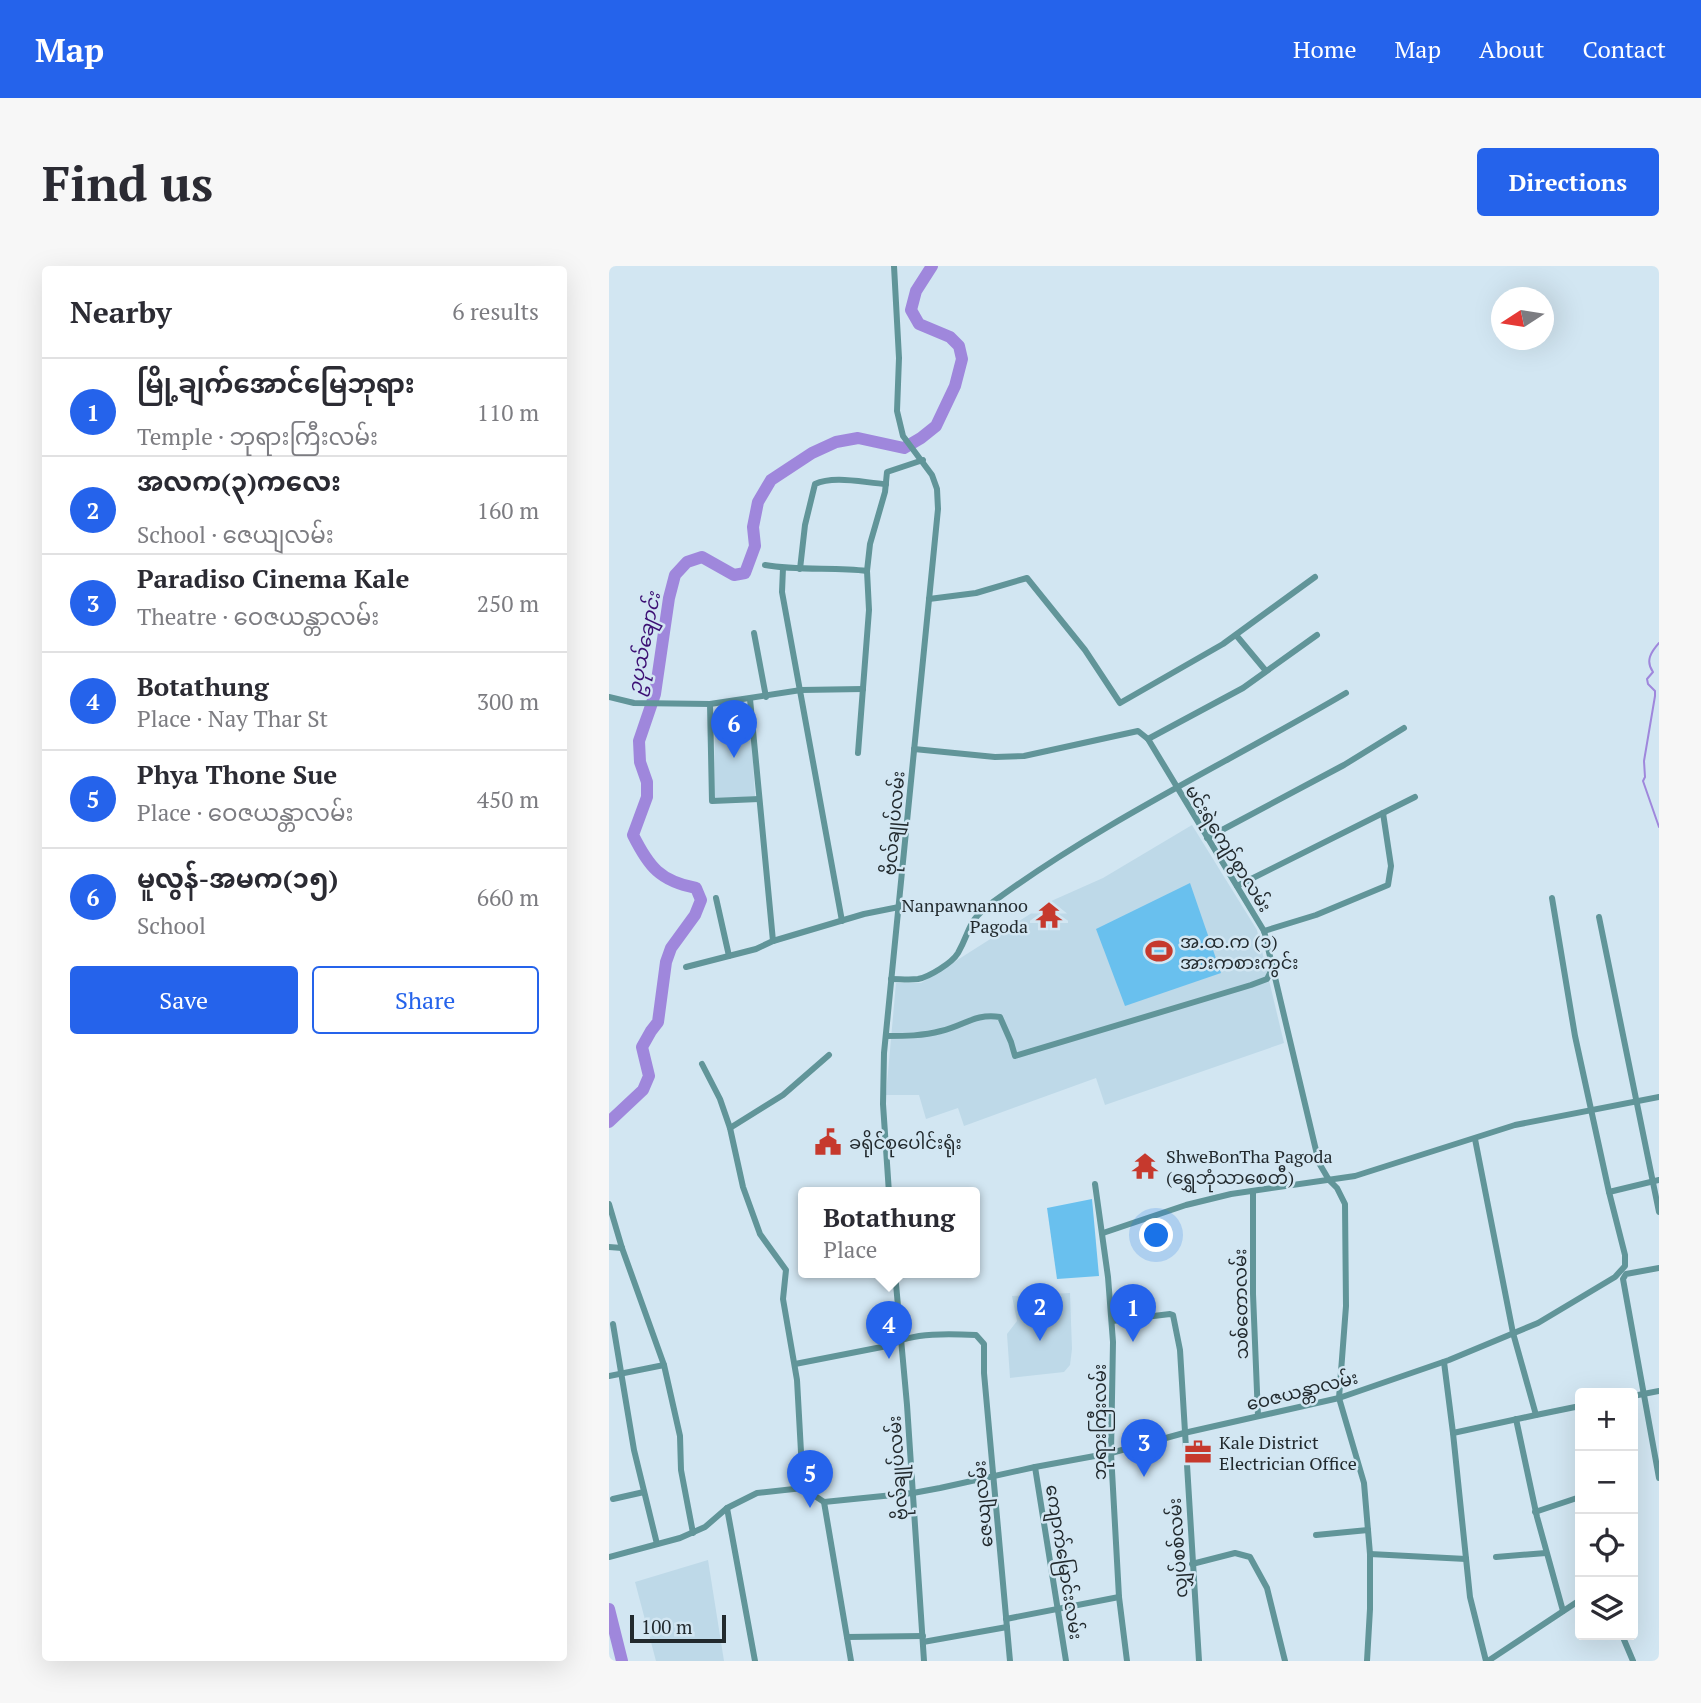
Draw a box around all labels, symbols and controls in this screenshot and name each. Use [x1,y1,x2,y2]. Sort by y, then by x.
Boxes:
text: Map [35,28,104,71]
text: Home [1293,33,1357,65]
text: Map [1395,33,1441,65]
text: About [1479,33,1545,65]
text: Contact [1583,33,1666,65]
button: Directions [1477,148,1659,216]
text: Find us [42,150,213,215]
north arrow [1491,287,1554,350]
text: Nearby [70,292,172,332]
text: 6 results [452,296,539,327]
text: မြို့ချက်အောင်မြေဘုရား [137,366,415,400]
text: 1 [87,397,100,428]
text: 110 m [477,397,539,428]
text: Temple · ဘုရားကြီးလမ်း [137,421,378,452]
text: အလက(၃)ကလေး [137,464,341,498]
text: 2 [87,495,100,526]
text: 160 m [477,495,539,526]
text: School · ဇေယျလမ်း [137,519,334,550]
text: Paradiso Cinema Kale [137,561,409,595]
text: 3 [87,588,100,619]
text: 250 m [477,588,539,619]
water label: ဥပုသ်ချောင်း [621,588,669,697]
text: Theatre · ဝေဇယန္တာလမ်း [137,601,379,632]
text: Botathung [137,669,269,703]
text: 4 [87,686,100,717]
text: 300 m [477,686,539,717]
pin: 6 [711,700,757,758]
text: Place · Nay Thar St [137,703,328,734]
text: Phya Thone Sue [137,757,337,791]
street label: ဗိုလ်ချုပ်လမ်း [875,770,914,877]
street label: မင်းရဲကျော်စွာလမ်း [1177,780,1278,918]
text: 5 [87,784,100,815]
text: 450 m [477,784,539,815]
text: Place · ဝေဇယန္တာလမ်း [137,797,354,828]
text: မူလွန်-အမက(၁၅) [137,861,338,895]
text: 6 [87,882,100,913]
text: 660 m [477,882,539,913]
place label: Nanpawnannoo Pagoda [902,893,1028,938]
temple icon: Nanpawnannoo Pagoda [1034,900,1064,930]
text: School [137,910,206,941]
place label: အ.ထ.က (၁) အားကစားကွင်း [1180,929,1299,978]
sports icon: အ.ထ.က (၁) အားကစားကွင်း [1144,936,1174,966]
button: Save [70,966,298,1034]
button: Share [312,966,539,1034]
public building icon: ခရိုင်စုပေါင်းရုံး [813,1127,843,1157]
place label: ခရိုင်စုပေါင်းရုံး [849,1129,962,1158]
place label: ShweBonTha Pagoda (ရွှေဘုံသာစေတီ) [1166,1144,1333,1193]
temple icon: ShweBonTha Pagoda (ရွှေဘုံသာစေတီ) [1130,1151,1160,1181]
popup [798,1187,980,1278]
text: Botathung [823,1200,955,1234]
your location [1139,1218,1173,1252]
text: Place [823,1234,877,1265]
street label: သစ်တောလမ်း [1227,1248,1253,1360]
pin: 2 [1017,1283,1063,1341]
pin: 1 [1110,1284,1156,1342]
pin: 4 [866,1301,912,1359]
street label: ဘုရားကြီးလမ်း [1086,1364,1115,1480]
street label: ဝေဇယန္တာလမ်း [1244,1365,1361,1419]
map controls [1575,1388,1638,1640]
button: + [1575,1388,1638,1451]
street label: ဗိုလ်ချုပ်လမ်း [880,1415,917,1521]
pin: 3 [1121,1419,1167,1477]
place label: Kale District Electrician Office [1219,1430,1357,1475]
office icon: Kale District Electrician Office [1183,1437,1213,1467]
pin: 5 [787,1450,833,1508]
button: − [1575,1451,1638,1514]
street label: ဇေယျလမ်း [966,1459,1002,1548]
street label: ကျောက်မြောင်းလမ်း [1037,1483,1089,1642]
street label: လျှပ်စစ်လမ်း [1162,1497,1196,1599]
button: locate [1575,1514,1638,1577]
button: layers [1575,1577,1638,1640]
scale bar [630,1612,726,1644]
text: 100 m [641,1614,692,1639]

